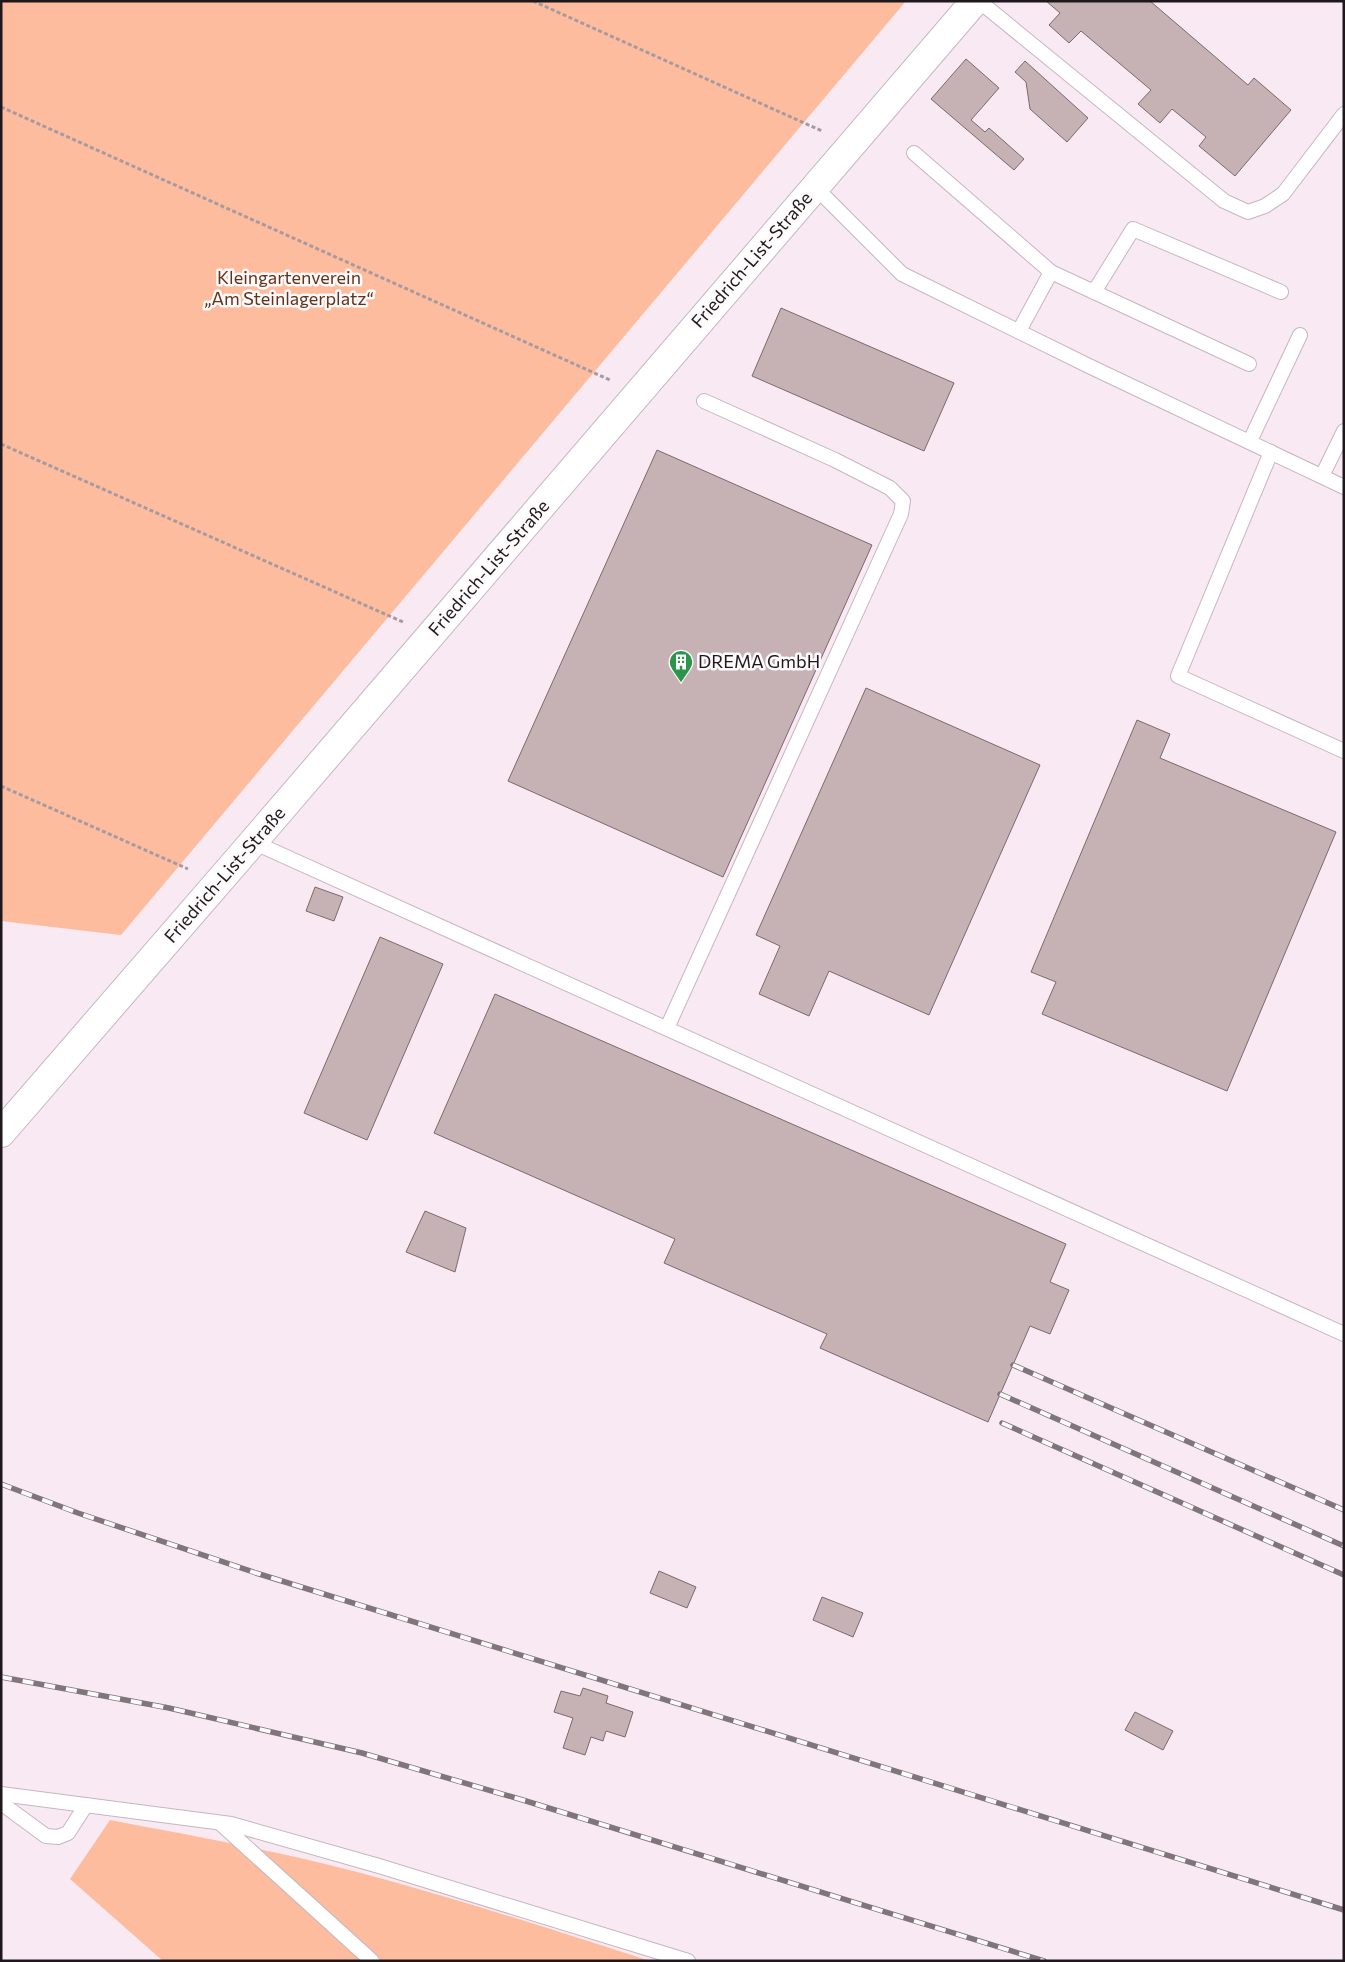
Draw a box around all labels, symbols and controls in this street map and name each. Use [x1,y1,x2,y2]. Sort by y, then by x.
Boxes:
street label: Friedrich-List-Straße [686,187,816,332]
park label: Kleingartenverein „Am Steinlagerplatz“ [204,266,374,309]
street label: Friedrich-List-Straße [423,495,553,640]
building icon: DREMA GmbH [668,649,694,683]
place label: DREMA GmbH [698,650,820,672]
street label: Friedrich-List-Straße [159,802,289,947]

